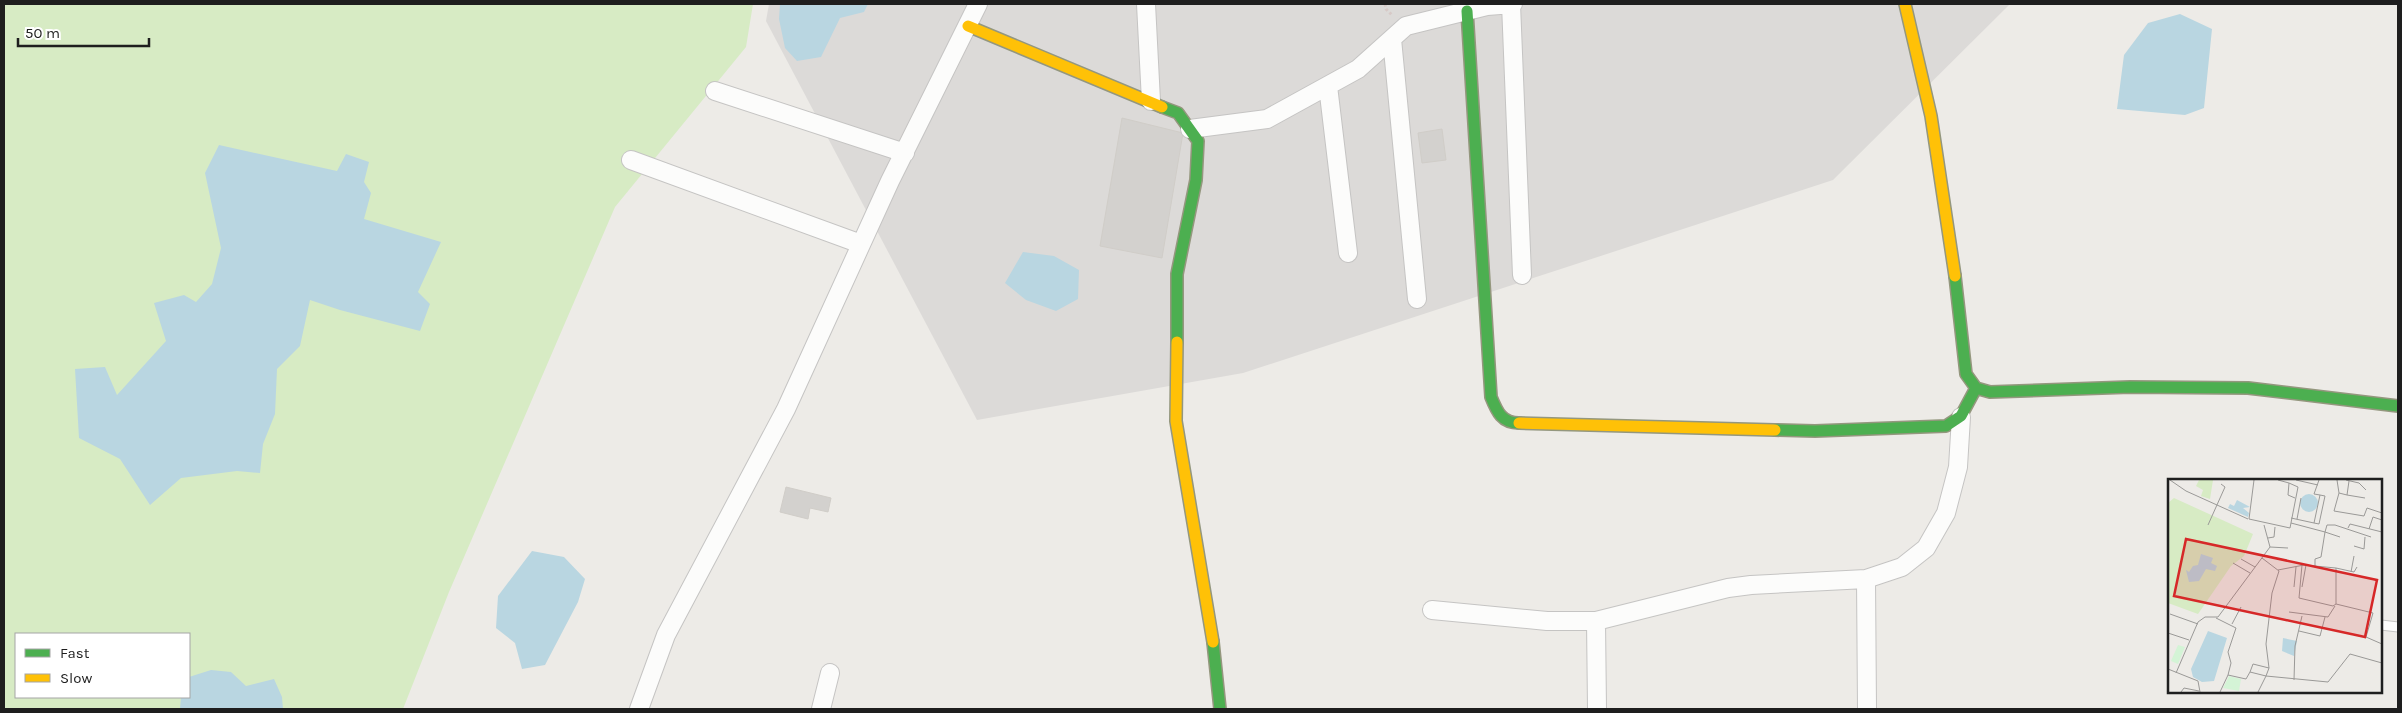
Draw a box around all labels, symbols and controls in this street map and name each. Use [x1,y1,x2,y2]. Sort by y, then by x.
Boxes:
scale bar [18,15,149,47]
text: 50 m [25,24,60,42]
inset map [2168,479,2382,693]
legend [15,633,190,698]
text: Fast [60,644,90,662]
text: Slow [60,669,92,687]

